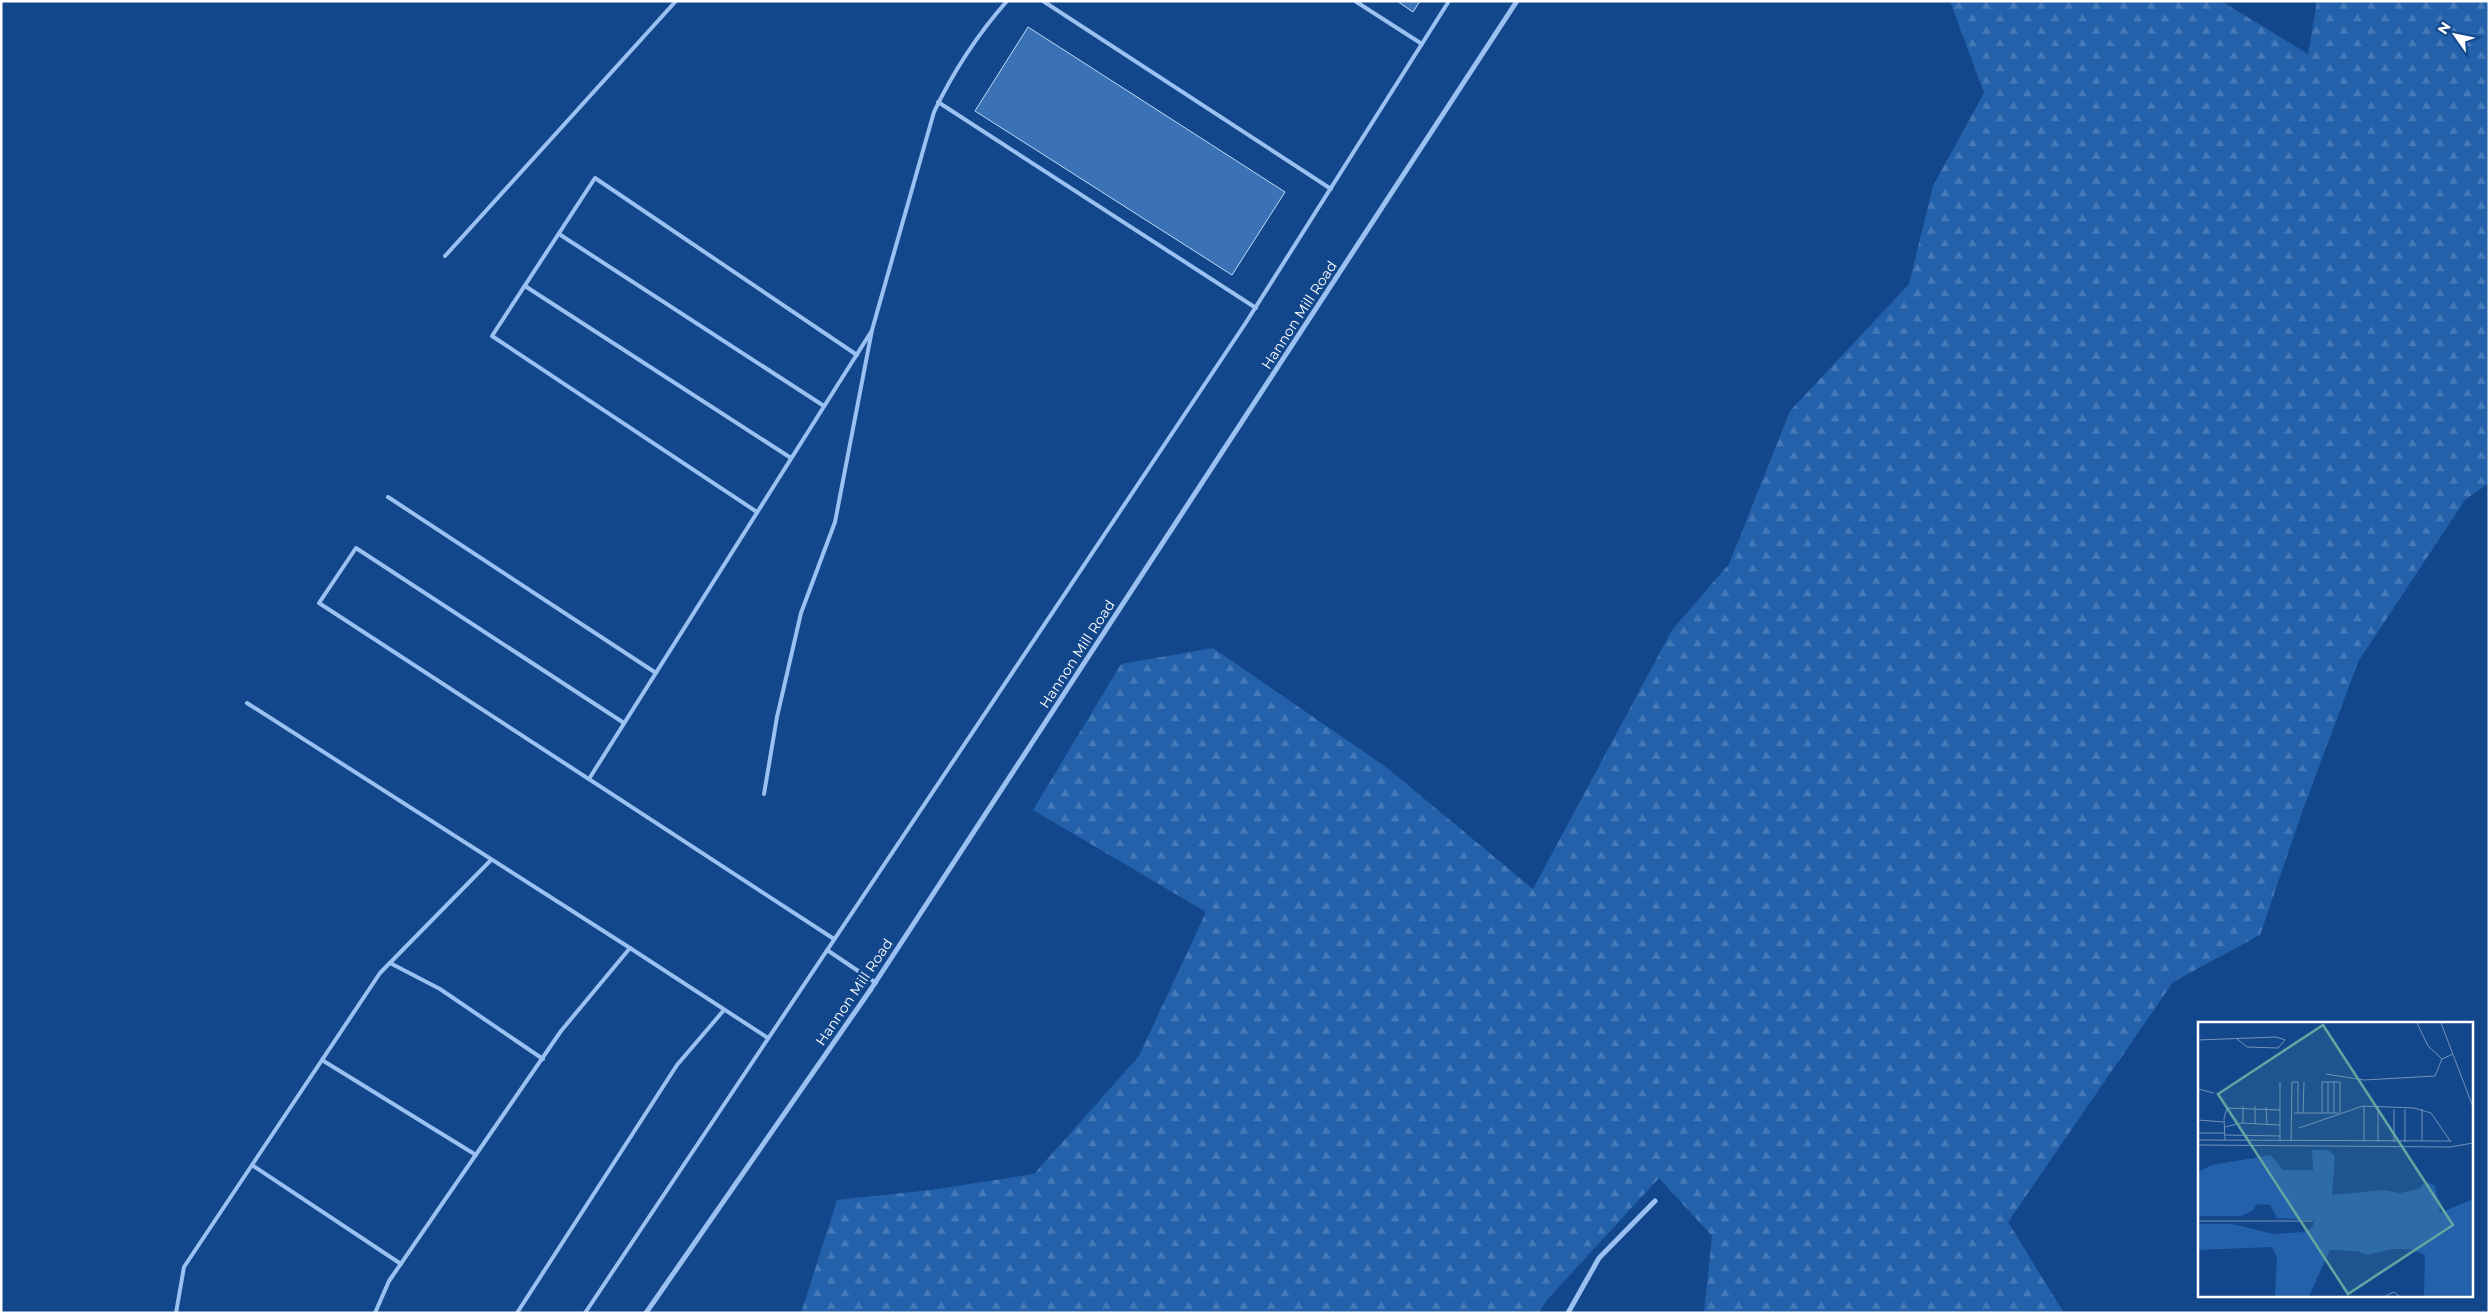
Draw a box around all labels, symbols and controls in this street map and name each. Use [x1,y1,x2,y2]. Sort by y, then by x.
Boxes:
north arrow [2430,10,2480,60]
text: N [2433,18,2455,38]
street label: Hannon Mill Road [1257,258,1341,372]
street label: Hannon Mill Road [1035,597,1119,711]
street label: Hannon Mill Road [811,935,897,1049]
inset map [2198,1022,2472,1296]

